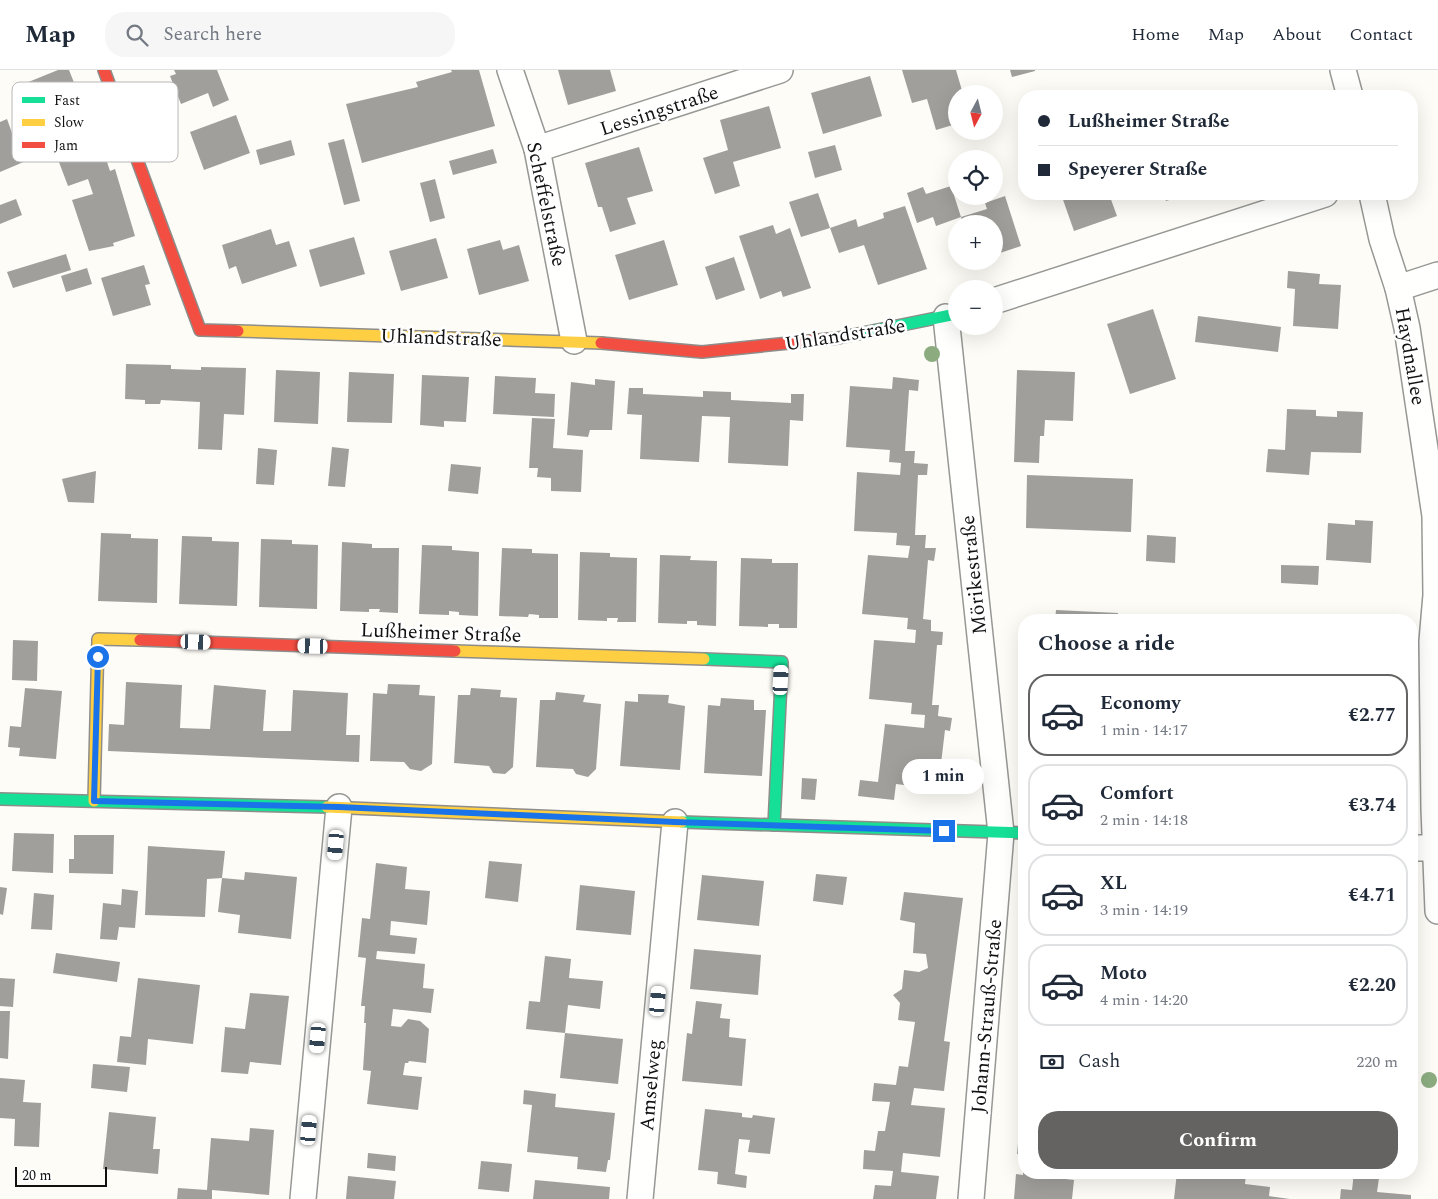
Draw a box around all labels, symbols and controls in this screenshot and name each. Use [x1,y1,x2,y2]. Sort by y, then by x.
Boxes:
search box [105,12,455,57]
text: Map [25,17,75,53]
text: Search here [163,20,262,49]
icon: search [123,21,151,49]
text: Home [1131,21,1180,48]
text: Map [1208,21,1244,48]
text: About [1272,21,1322,48]
text: Contact [1350,21,1413,48]
street label: Lessingstraße [596,78,723,144]
legend [12,82,178,162]
north arrow [948,85,1002,140]
map controls [948,85,1003,335]
text: Fast [54,90,80,111]
text: Lußheimer Straße [1068,107,1229,136]
text: Slow [54,112,84,133]
text: Jam [54,135,78,156]
street label: Scheffelstraße [518,139,574,269]
button: locate [948,150,1003,205]
text: Speyerer Straße [1068,155,1207,184]
button: + [948,215,1003,270]
button: − [948,280,1003,335]
street label: Haydnallee [1387,305,1433,408]
street label: Uhlandstraße [783,311,907,359]
street label: Uhlandstraße [380,321,502,355]
street label: Mörikestraße [953,514,995,636]
street label: Lußheimer Straße [360,615,522,651]
text: Choose a ride [1038,627,1175,660]
car [180,634,211,650]
car [297,638,328,654]
route start [87,646,109,668]
car [772,665,789,695]
text: Economy [1100,689,1181,718]
icon: car [1040,693,1085,738]
text: €2.77 [1348,701,1396,730]
text: 1 min · 14:17 [1100,718,1188,742]
callout: 1 min [903,758,985,794]
text: 1 min [922,764,964,788]
text: Comfort [1100,779,1174,808]
icon: car [1040,783,1085,828]
text: €3.74 [1348,791,1396,820]
text: 2 min · 14:18 [1100,808,1188,832]
route end [933,820,955,842]
car [327,829,344,861]
text: XL [1100,869,1127,898]
icon: car [1040,873,1085,918]
text: €4.71 [1348,881,1396,910]
text: 3 min · 14:19 [1100,898,1188,922]
street label: Johann-Strauß-Straße [964,918,1010,1114]
text: Moto [1100,959,1147,988]
icon: car [1040,963,1085,1008]
text: €2.20 [1348,971,1396,1000]
car [649,985,666,1017]
text: 4 min · 14:20 [1100,988,1188,1012]
car [309,1022,326,1054]
street label: Amselweg [632,1038,670,1132]
text: Cash [1078,1047,1120,1076]
icon: cash [1038,1048,1066,1076]
text: 220 m [1356,1050,1398,1074]
button: Confirm [1038,1111,1398,1169]
car [300,1114,317,1146]
scale bar [15,1164,108,1187]
text: 20 m [22,1165,52,1186]

